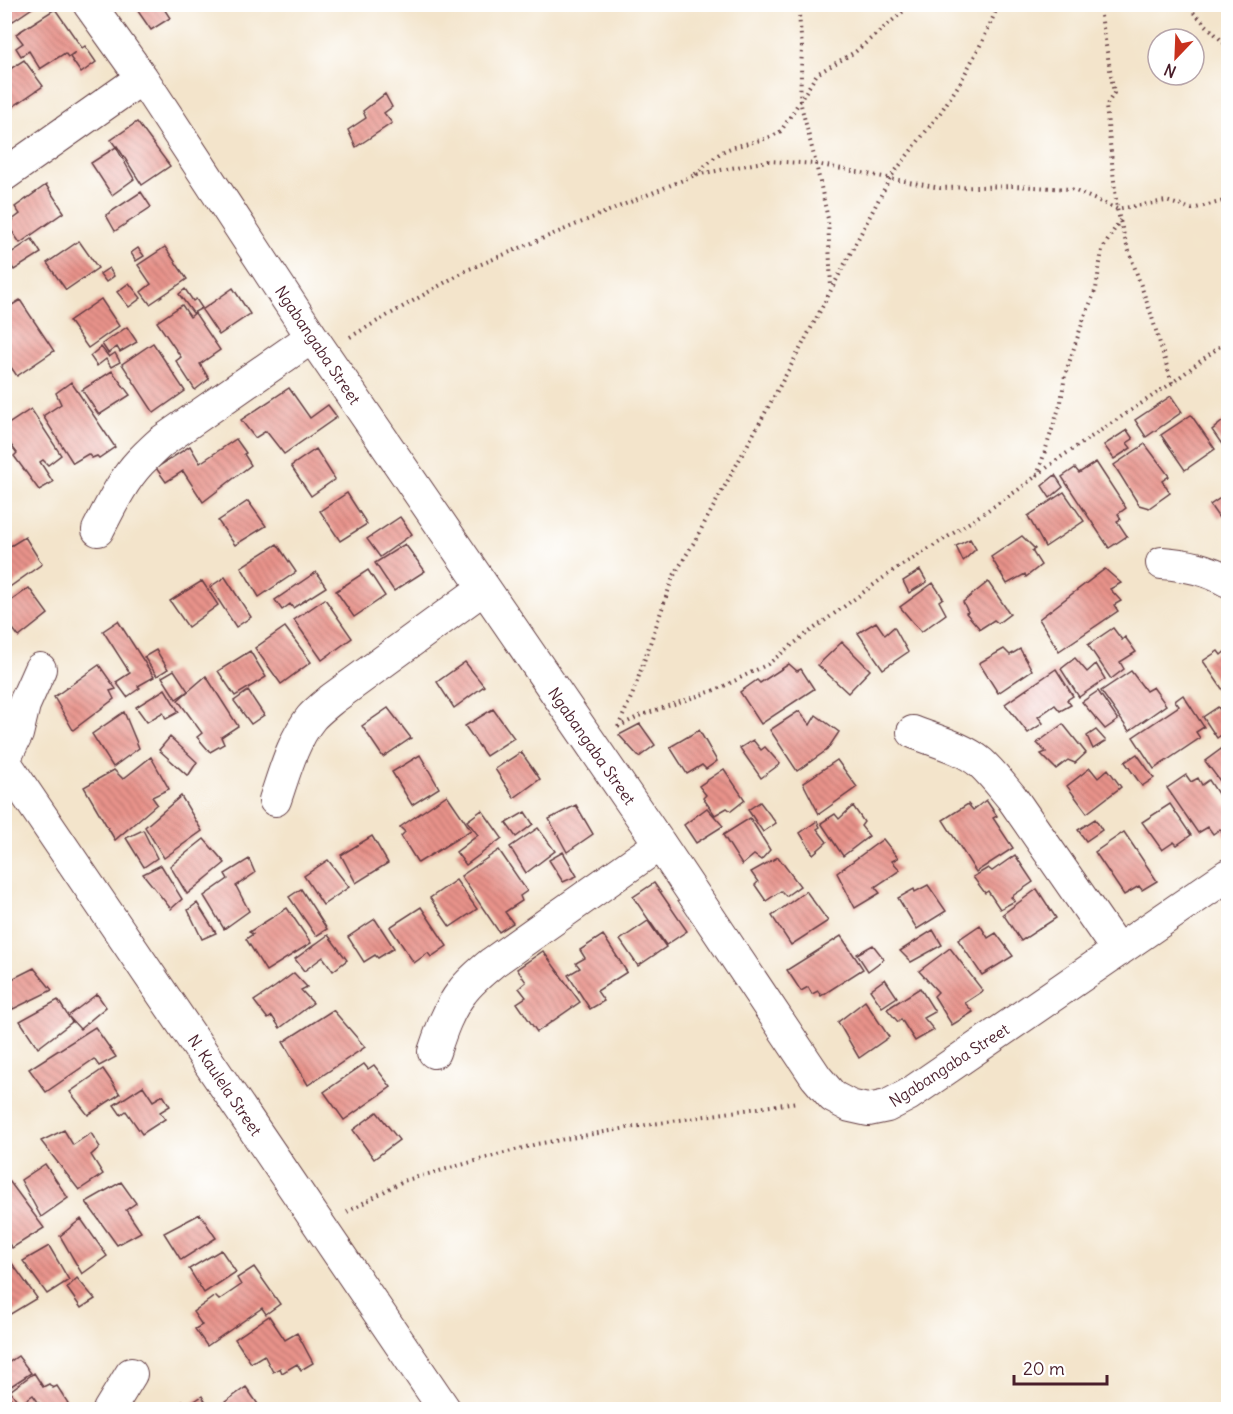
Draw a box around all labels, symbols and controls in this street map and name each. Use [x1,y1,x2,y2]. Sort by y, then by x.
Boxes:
north arrow [1146,27,1206,87]
text: N [1161,59,1179,82]
street label: Ngabangaba Street [271,282,365,409]
street label: Ngabangaba Street [544,683,640,809]
street label: Ngabangaba Street [885,1018,1013,1111]
street label: N. Kaulela Street [184,1031,267,1140]
scale bar [1014,1348,1107,1386]
text: 20 m [1023,1357,1065,1380]

